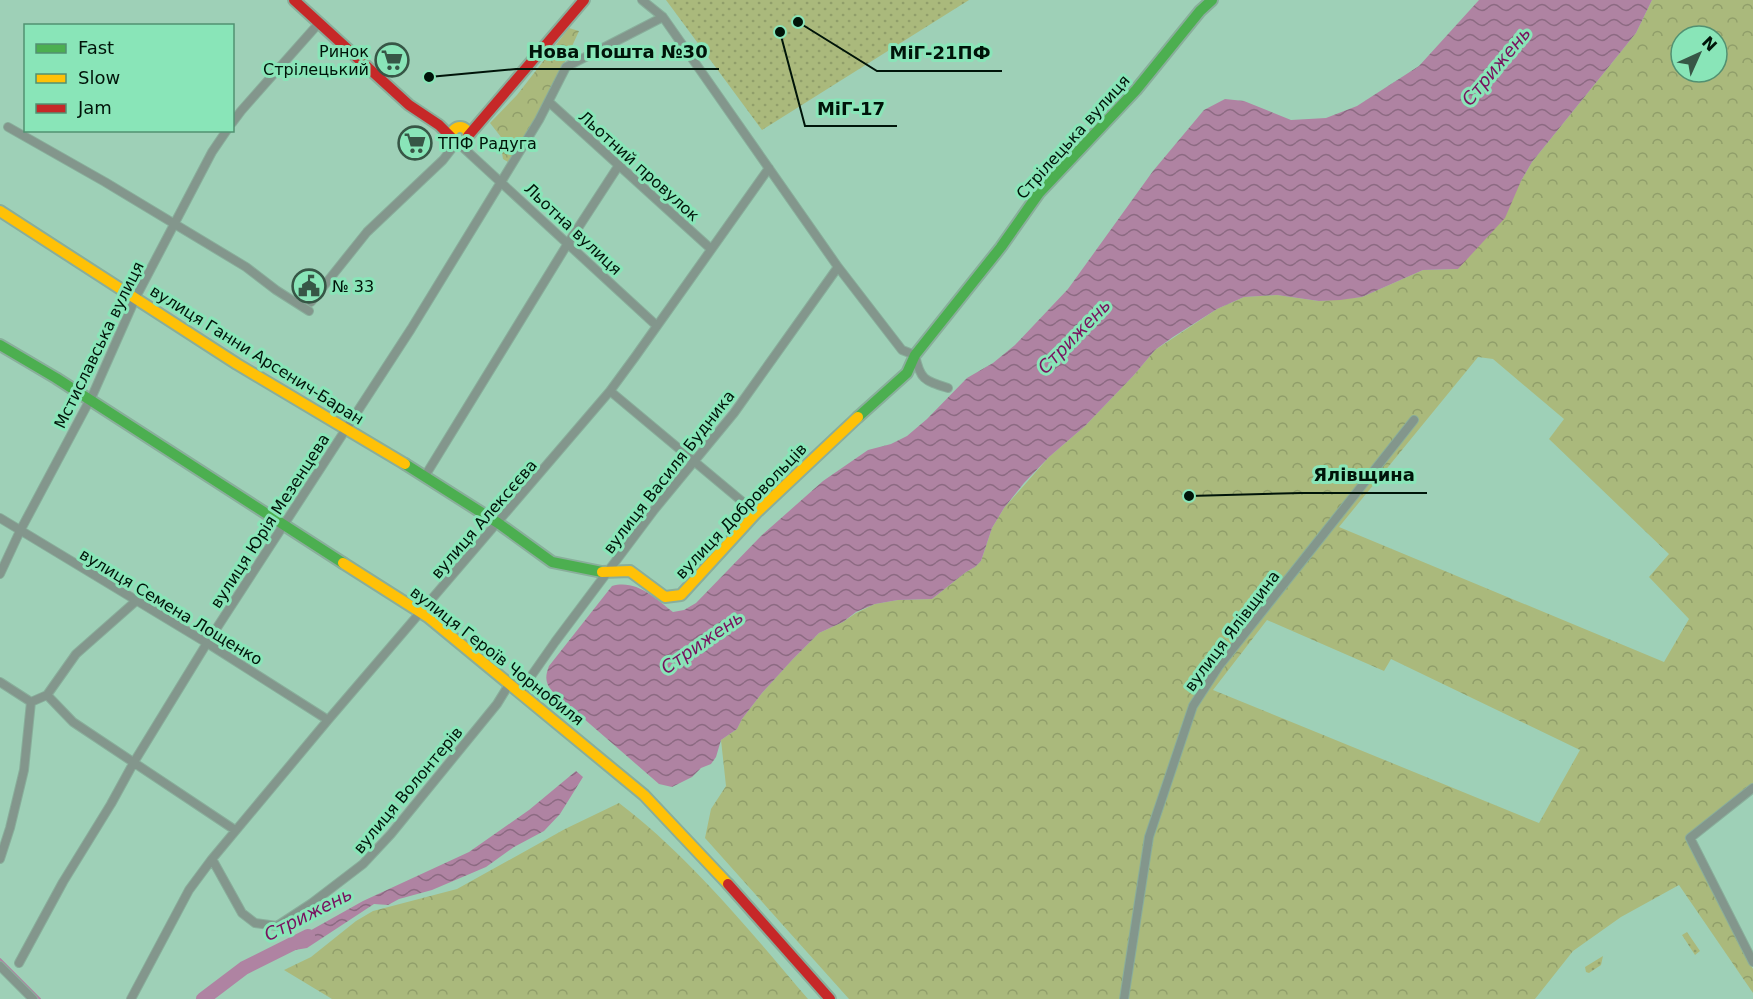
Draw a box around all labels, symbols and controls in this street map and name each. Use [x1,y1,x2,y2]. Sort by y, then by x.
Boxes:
water label: Стрижень [1457,23,1535,109]
legend [24,24,234,132]
north arrow [1669,24,1729,84]
text: N [1698,32,1721,55]
callout: Нова Пошта №30 [516,33,719,69]
callout: МіГ-21ПФ [877,35,1002,71]
text: Fast [78,37,114,58]
text: Нова Пошта №30 [528,41,708,62]
place label: Ринок Стрілецький [263,42,369,79]
supermarket icon: Ринок Стрілецький [374,42,410,78]
text: МіГ-21ПФ [890,42,991,63]
text: Slow [78,67,120,88]
street label: Стрілецька вулиця [1012,71,1134,203]
callout: МіГ-17 [805,90,897,126]
text: Jam [77,97,112,118]
text: МіГ-17 [817,98,885,119]
street label: Льотний провулок [575,107,704,225]
supermarket icon: ТПФ Радуга [397,125,433,161]
place label: ТПФ Радуга [437,134,537,153]
street label: Льотна вулиця [520,179,626,279]
street label: Мстиславська вулиця [50,258,148,432]
public building icon: № 33 [291,268,327,304]
place label: № 33 [332,277,374,296]
street label: вулиця Ганни Арсенич-Баран [147,281,367,429]
water label: Стрижень [1033,294,1115,378]
street label: вулиця Василя Будника [599,387,739,557]
street label: вулиця Юрія Мезенцева [206,430,334,612]
street label: вулиця Добровольців [671,439,811,583]
street label: вулиця Алексєєва [427,456,541,582]
callout: Ялівщина [1301,457,1427,493]
text: Ялівщина [1313,464,1415,485]
street label: вулиця Семена Лощенко [76,545,266,669]
street label: вулиця Ялівщина [1180,567,1284,695]
street label: вулиця Героїв Чорнобиля [406,582,588,730]
water label: Стрижень [657,606,747,678]
street label: вулиця Волонтерів [349,723,467,857]
water label: Стрижень [261,883,355,945]

